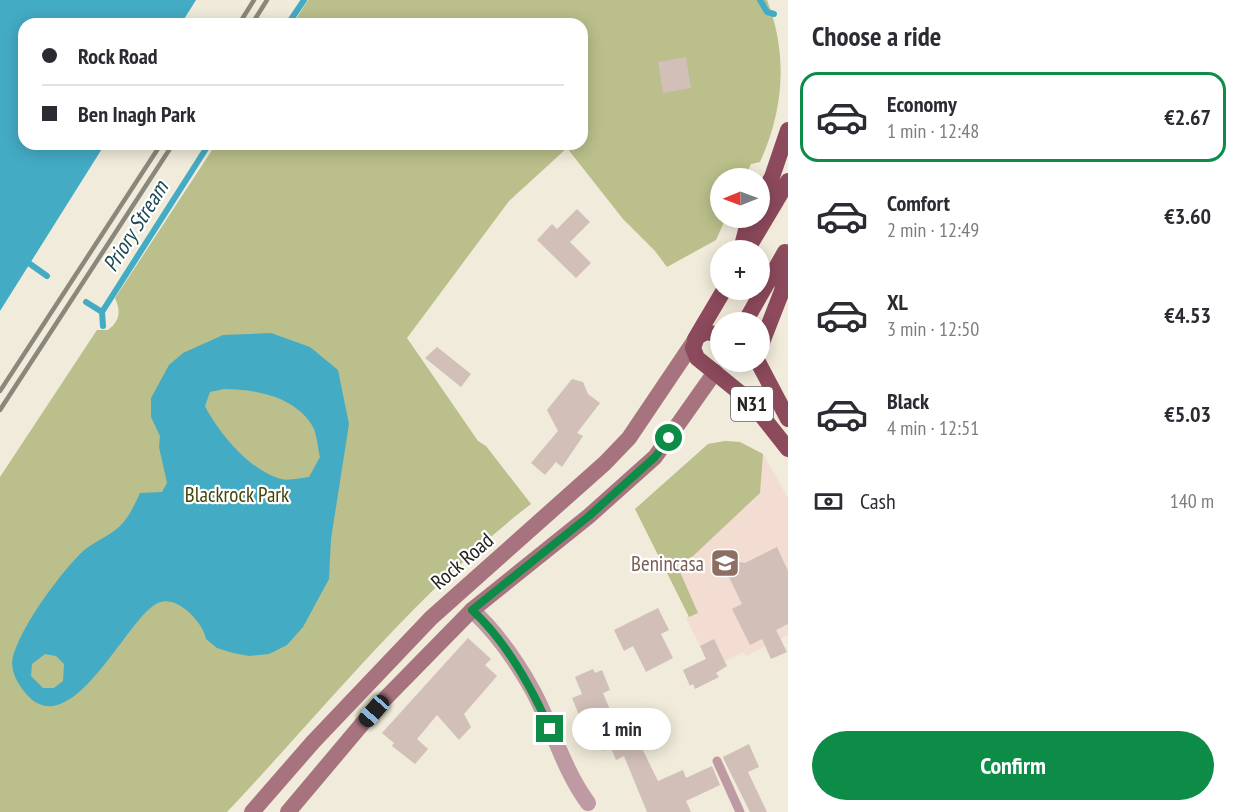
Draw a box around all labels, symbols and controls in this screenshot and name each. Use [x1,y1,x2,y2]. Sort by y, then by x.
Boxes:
text: Choose a ride [812,19,941,53]
text: Rock Road [78,42,158,70]
icon: car [815,90,869,144]
text: Economy [887,90,957,118]
text: Ben Inagh Park [78,100,196,128]
text: €2.67 [1164,103,1211,131]
text: 1 min · 12:48 [887,118,979,144]
north arrow [710,168,770,228]
map controls [710,168,770,372]
water label: Priory Stream [96,174,175,277]
icon: car [815,189,869,243]
text: Comfort [887,189,950,217]
text: €3.60 [1164,202,1211,230]
text: 2 min · 12:49 [887,217,979,243]
button: + [710,240,770,300]
icon: car [815,288,869,342]
text: XL [887,288,908,316]
text: €4.53 [1164,301,1211,329]
button: − [710,312,770,372]
text: 3 min · 12:50 [887,316,979,342]
road number: N31 [731,387,773,421]
icon: car [815,387,869,441]
text: Black [887,387,929,415]
text: €5.03 [1164,400,1211,428]
text: 4 min · 12:51 [887,415,979,441]
route start [655,424,682,451]
park label: Blackrock Park [185,481,289,508]
icon: cash [812,485,845,518]
text: Cash [860,487,896,515]
text: 140 m [1170,488,1214,514]
street label: Rock Road [425,527,499,595]
school or university icon: Benincasa [709,547,741,579]
place label: Benincasa [631,550,704,577]
car [355,692,393,730]
callout: 1 min [571,708,670,750]
route end [536,715,563,742]
text: 1 min [601,716,642,742]
button: Confirm [812,731,1214,800]

